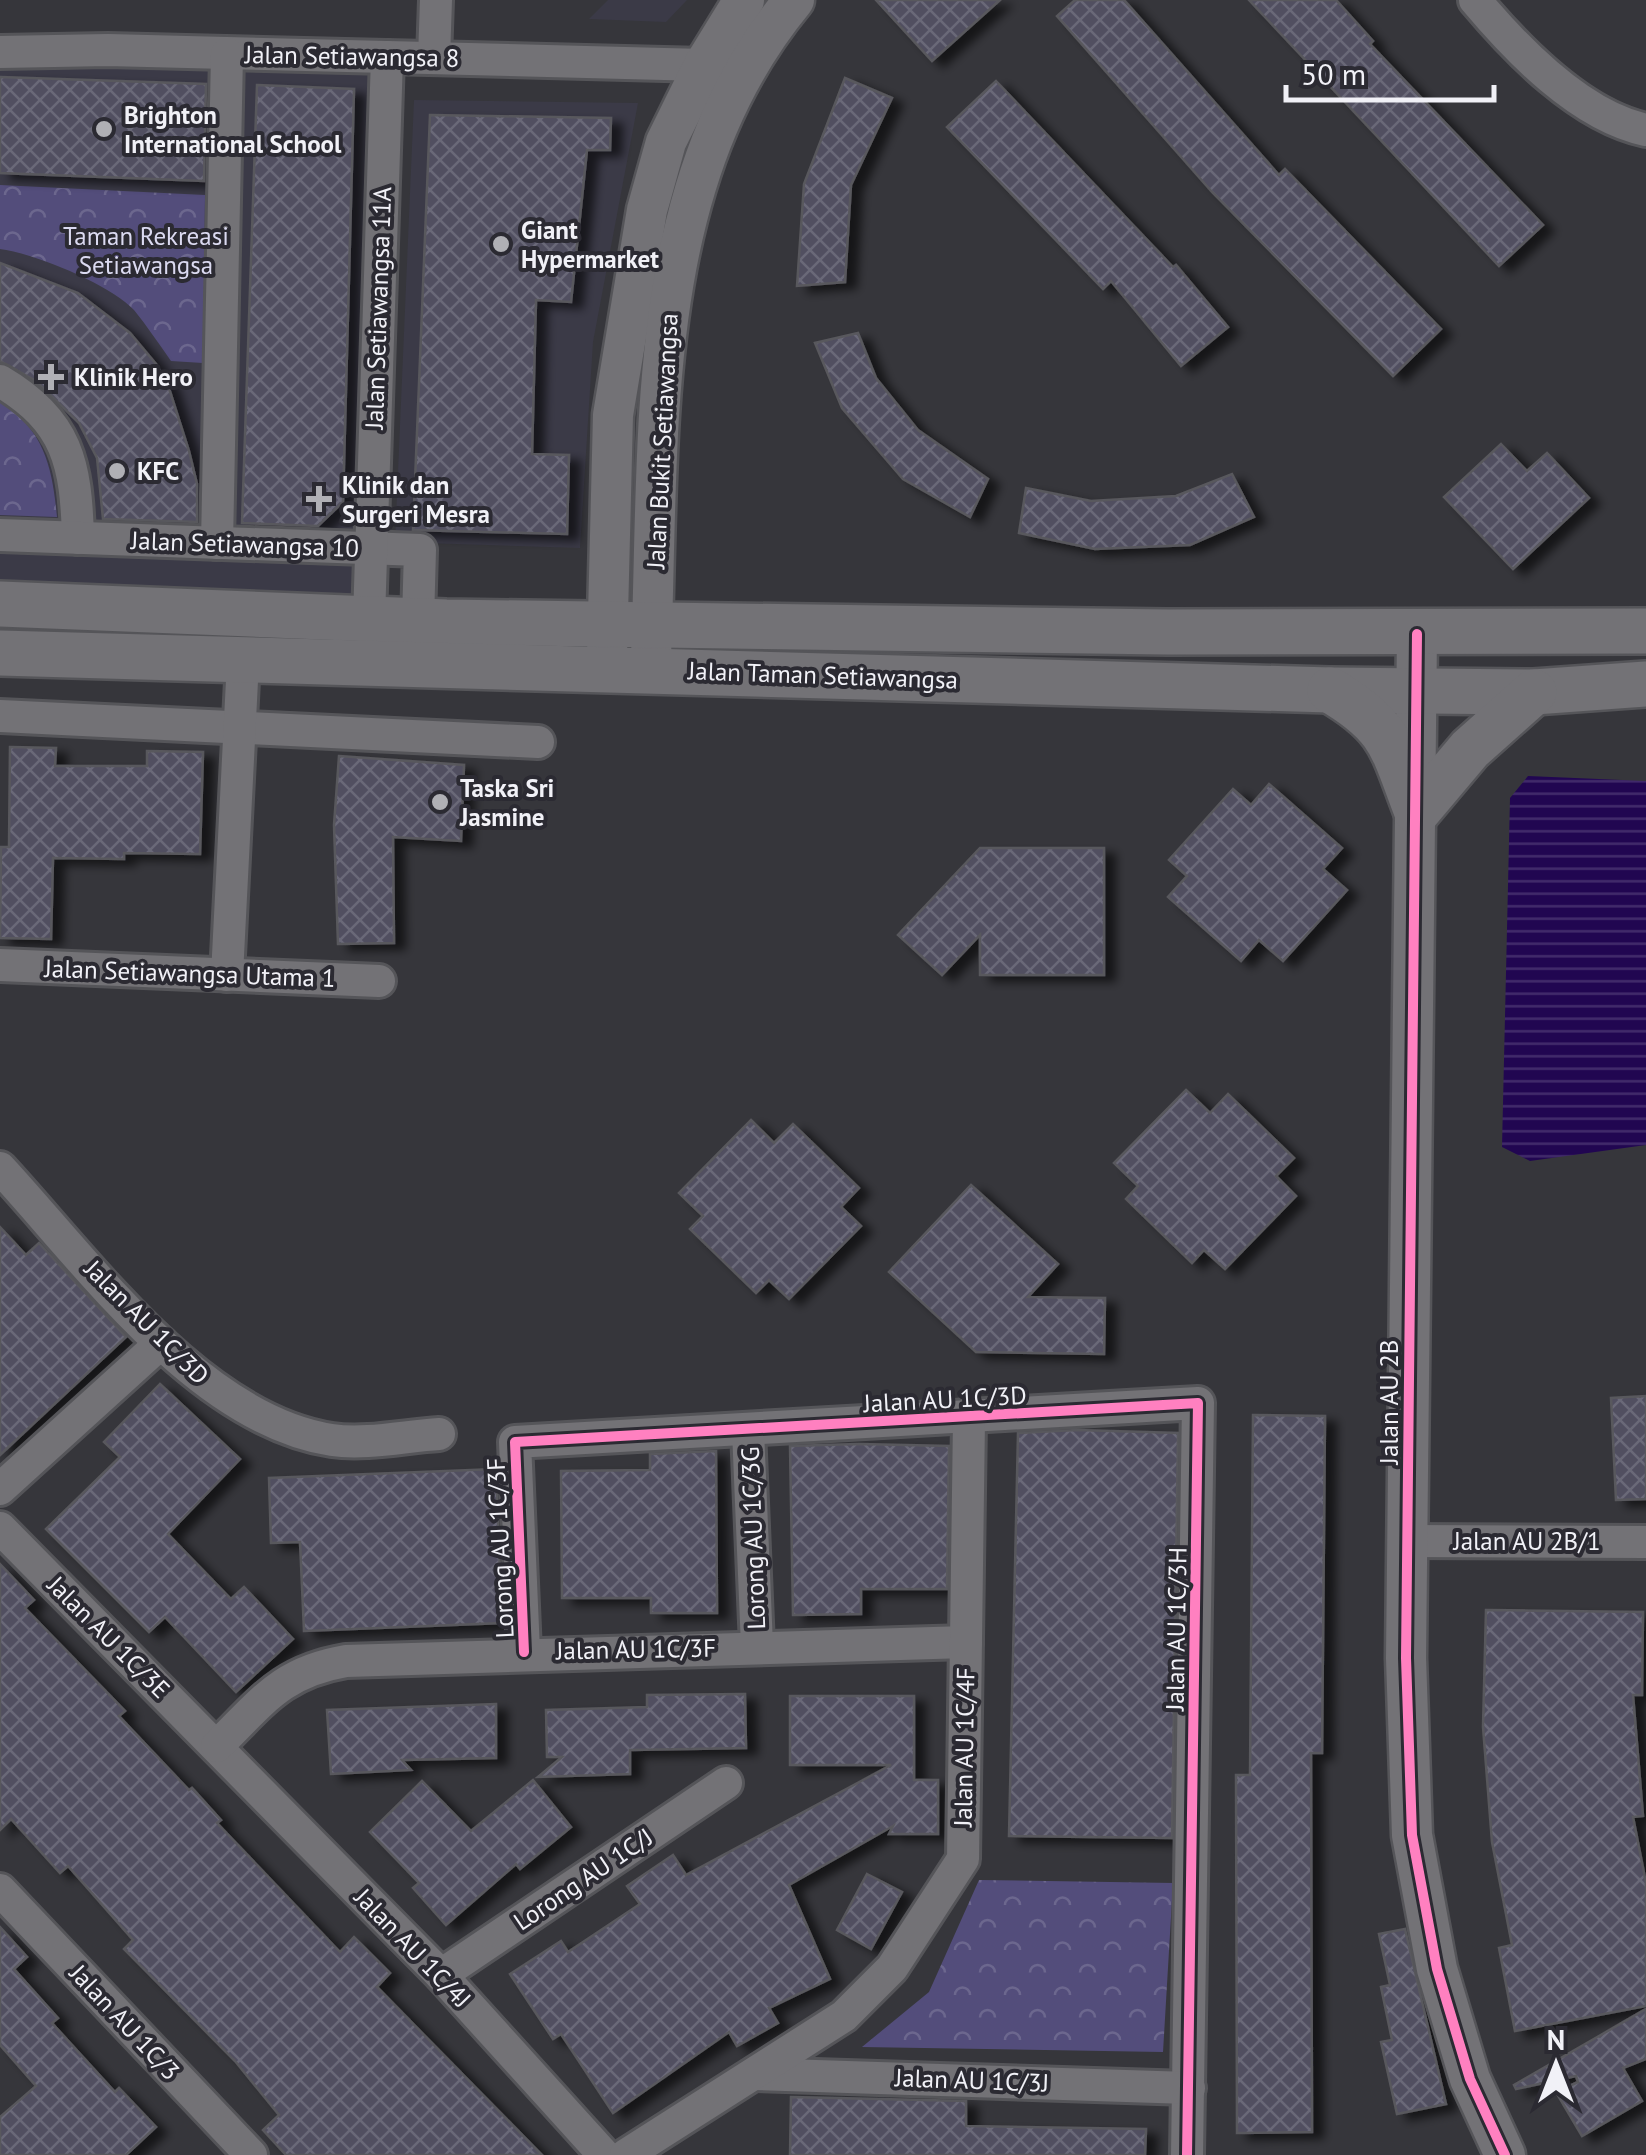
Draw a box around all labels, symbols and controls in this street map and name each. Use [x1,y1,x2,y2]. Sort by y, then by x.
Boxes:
street label: Jalan Setiawangsa 8 [244,38,459,74]
scale bar [1286,40,1494,102]
text: 50 m [1301,54,1366,93]
place label: Brighton International School [124,99,342,160]
marker: Brighton International School [93,118,115,140]
street label: Jalan Setiawangsa 11A [358,186,398,431]
place label: Giant Hypermarket [521,214,659,275]
park label: Taman Rekreasi Setiawangsa [63,220,229,281]
marker: Giant Hypermarket [490,233,512,255]
street label: Jalan Bukit Setiawangsa [639,312,685,571]
place label: Klinik Hero [74,361,193,393]
marker: Klinik Hero [38,364,64,390]
place label: KFC [137,455,179,487]
marker: KFC [106,460,128,482]
place label: Klinik dan Surgeri Mesra [342,469,490,530]
marker: Klinik dan Surgeri Mesra [306,486,332,512]
street label: Jalan Setiawangsa 10 [130,524,359,564]
street label: Jalan Taman Setiawangsa [687,654,958,696]
place label: Taska Sri Jasmine [459,772,554,833]
marker: Taska Sri Jasmine [429,791,451,813]
street label: Jalan Setiawangsa Utama 1 [43,952,336,994]
street label: Jalan AU 1C/3D [77,1252,216,1391]
street label: Jalan AU 2B [1373,1340,1405,1465]
street label: Jalan AU 1C/3D [862,1379,1027,1419]
street label: Lorong AU 1C/3G [734,1446,772,1630]
street label: Lorong AU 1C/3F [479,1457,521,1639]
street label: Jalan AU 2B/1 [1452,1525,1601,1557]
street label: Jalan AU 1C/3H [1159,1547,1193,1712]
street label: Jalan AU 1C/3E [40,1568,177,1705]
street label: Jalan AU 1C/3F [555,1632,716,1666]
street label: Jalan AU 1C/4F [947,1667,981,1828]
street label: Lorong AU 1C/J [507,1821,659,1937]
street label: Jalan AU 1C/4J [347,1881,478,2015]
street label: Jalan AU 1C/3 [63,1957,187,2087]
north arrow [1506,2015,1606,2115]
text: N [1547,2021,1565,2058]
street label: Jalan AU 1C/3J [893,2061,1050,2099]

